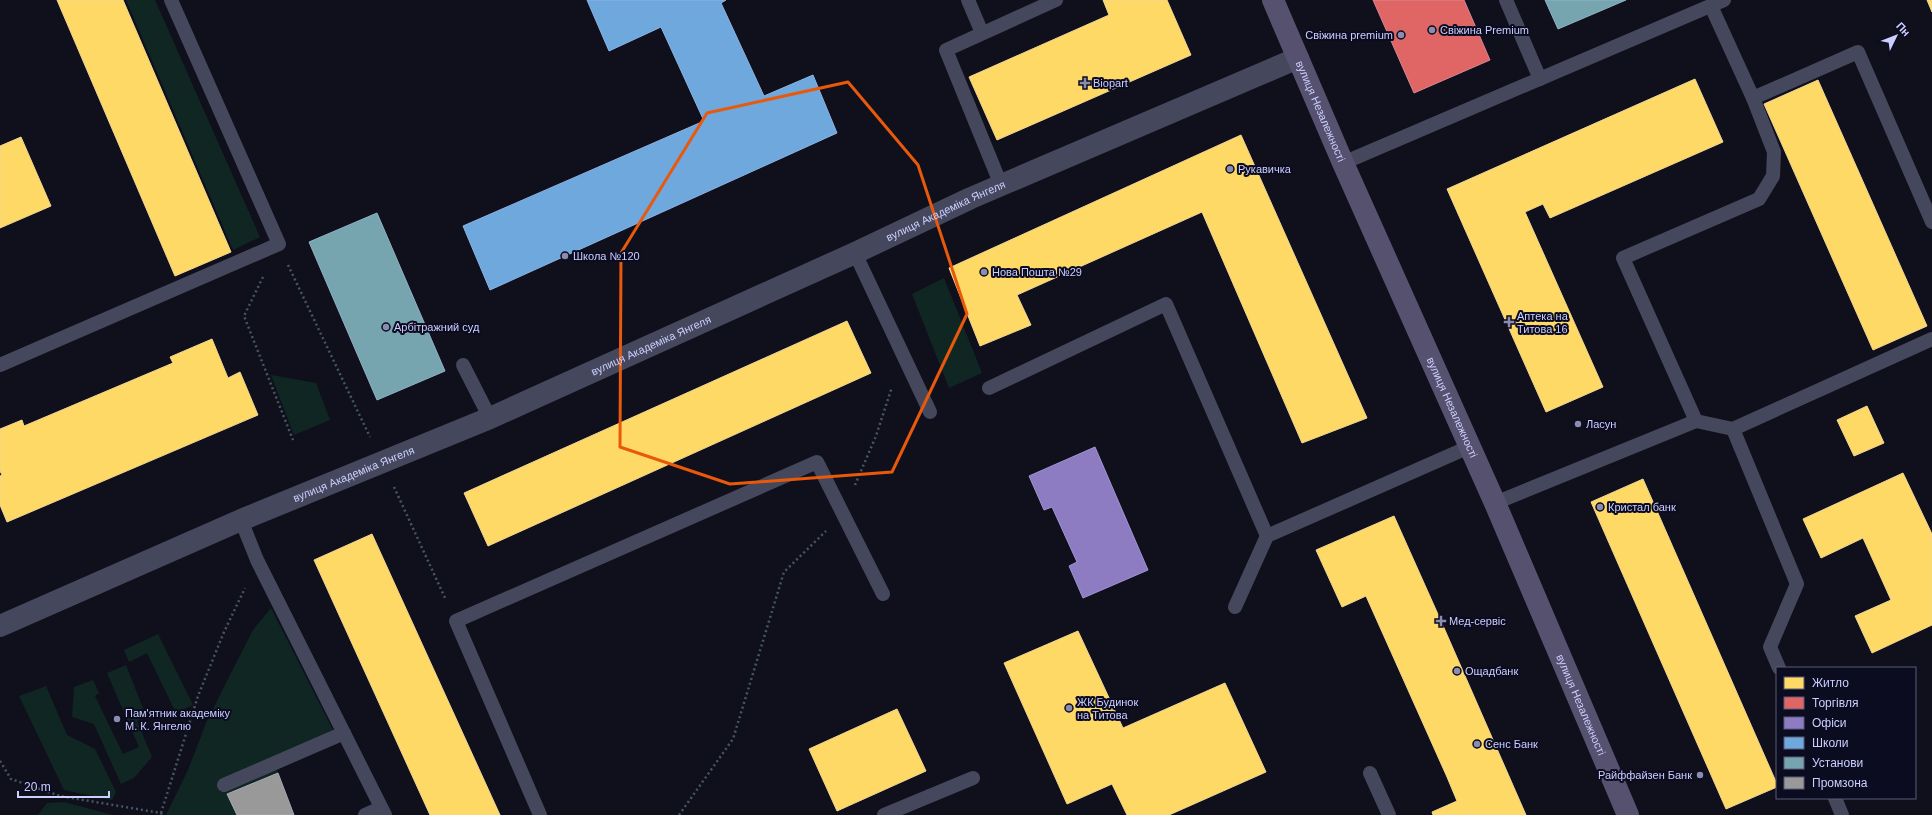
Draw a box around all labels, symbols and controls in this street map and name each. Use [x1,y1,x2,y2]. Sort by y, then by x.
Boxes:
north arrow [1876,16,1916,56]
text: Пн [1894,20,1913,39]
place label: Свіжина Premium [1440,24,1529,36]
marker: Свіжина Premium [1427,25,1437,35]
place label: Свіжина premium [1305,29,1393,41]
marker: Свіжина premium [1396,30,1406,40]
street label: вулиця Незалежності [1294,59,1348,164]
place label: Biopart [1093,77,1128,89]
marker: Biopart [1080,78,1090,88]
place label: Рукавичка [1238,163,1292,175]
marker: Рукавичка [1225,164,1235,174]
street label: вулиця Академіка Янгеля [884,178,1007,243]
place label: Школа №120 [573,250,640,262]
marker: Школа №120 [560,251,570,261]
place label: Нова Пошта №29 [992,266,1082,278]
marker: Нова Пошта №29 [979,267,989,277]
place label: Аптека на Титова 16 [1517,310,1569,335]
street label: вулиця Академіка Янгеля [589,313,713,378]
marker: Аптека на Титова 16 [1504,317,1514,327]
place label: Арбітражний суд [394,321,480,333]
marker: Арбітражний суд [381,322,391,332]
street label: вулиця Незалежності [1425,355,1480,459]
place label: Ласун [1586,418,1616,430]
marker: Ласун [1573,419,1583,429]
street label: вулиця Академіка Янгеля [291,444,416,504]
place label: Кристал банк [1608,501,1676,513]
marker: Кристал банк [1595,502,1605,512]
place label: Мед-сервіс [1449,615,1506,627]
marker: Мед-сервіс [1436,616,1446,626]
street label: вулиця Незалежності [1554,652,1608,757]
place label: Ощадбанк [1465,665,1518,677]
marker: Ощадбанк [1452,666,1462,676]
legend [1776,667,1916,799]
text: Житло [1812,676,1849,690]
place label: ЖК Будинок на Титова [1077,696,1138,721]
text: Торгівля [1812,696,1858,710]
marker: ЖК Будинок на Титова [1064,703,1074,713]
place label: Пам'ятник академіку М. К. Янгелю [125,707,231,732]
marker: Пам'ятник академіку М. К. Янгелю [112,714,122,724]
text: Офіси [1812,716,1847,730]
text: Школи [1812,736,1849,750]
place label: Сенс Банк [1485,738,1538,750]
marker: Сенс Банк [1472,739,1482,749]
text: Установи [1812,756,1863,770]
place label: Райффайзен Банк [1598,769,1692,781]
marker: Райффайзен Банк [1695,770,1705,780]
scale bar [18,773,109,799]
text: Промзона [1812,776,1868,790]
text: 20 m [24,780,51,794]

